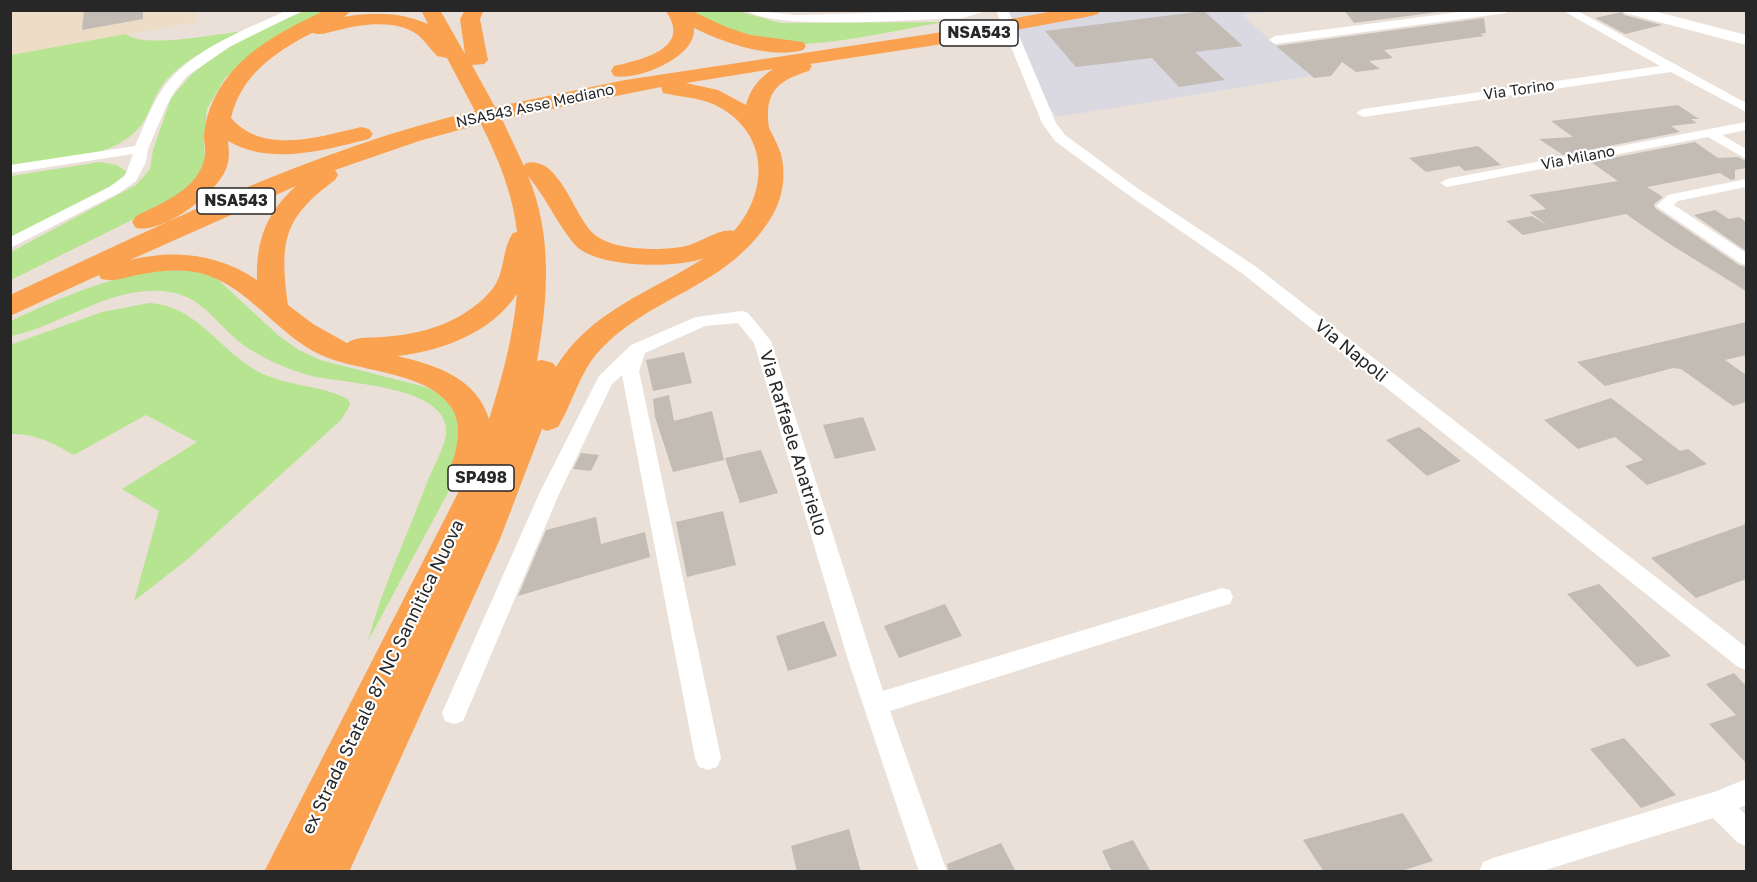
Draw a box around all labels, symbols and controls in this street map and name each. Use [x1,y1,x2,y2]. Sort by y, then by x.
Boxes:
road number: NSA543 [940,20,1018,46]
street label: Via Torino [1482,76,1556,104]
street label: NSA543 Asse Mediano [454,80,616,132]
street label: Via Milano [1540,142,1616,174]
road number: NSA543 [197,188,275,214]
street label: Via Napoli [1310,315,1392,387]
street label: Via Raffaele Anatriello [755,348,831,538]
road number: SP498 [448,465,514,491]
street label: ex Strada Statale 87 NC Sannitica Nuova [297,516,469,838]

